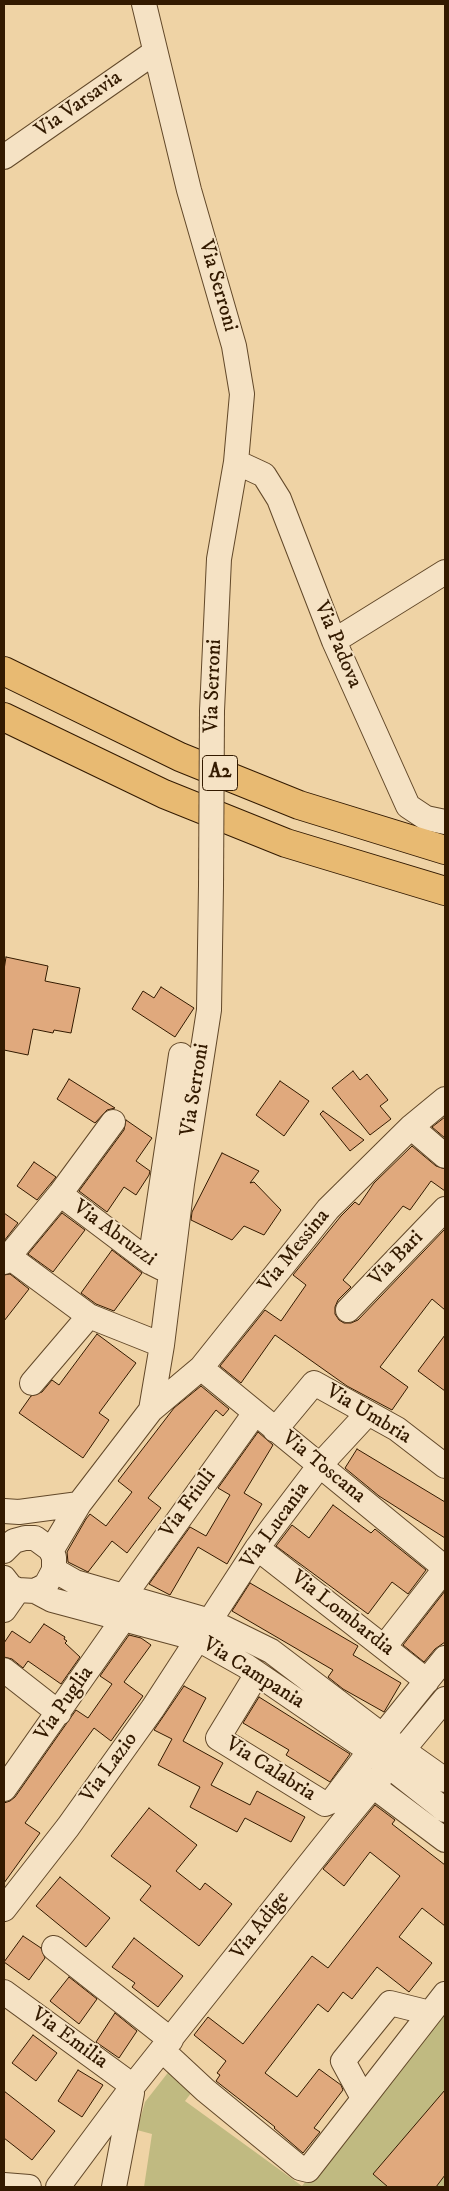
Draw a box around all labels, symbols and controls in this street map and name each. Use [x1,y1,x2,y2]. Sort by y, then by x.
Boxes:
street label: Via Varsavia [31,66,127,144]
street label: Via Serroni [192,237,242,335]
street label: Via Padova [307,598,367,692]
street label: Via Serroni [200,639,228,733]
road number: A2 [202,756,238,790]
street label: Via Serroni [176,1042,216,1138]
street label: Via Abruzzi [67,1195,161,1273]
street label: Via Messina [254,1205,336,1297]
street label: Via Bari [365,1226,429,1292]
street label: Via Umbria [321,1380,415,1450]
street label: Via Toscana [276,1427,370,1509]
street label: Via Friuli [156,1465,222,1543]
street label: Via Lucania [236,1478,316,1574]
street label: Via Lombardia [285,1566,399,1662]
street label: Via Campania [197,1633,309,1715]
street label: Via Puglia [30,1662,100,1746]
street label: Via Lazio [76,1728,144,1808]
street label: Via Calabria [220,1732,320,1808]
street label: Via Adige [226,1887,296,1965]
street label: Via Emilia [26,2003,112,2075]

